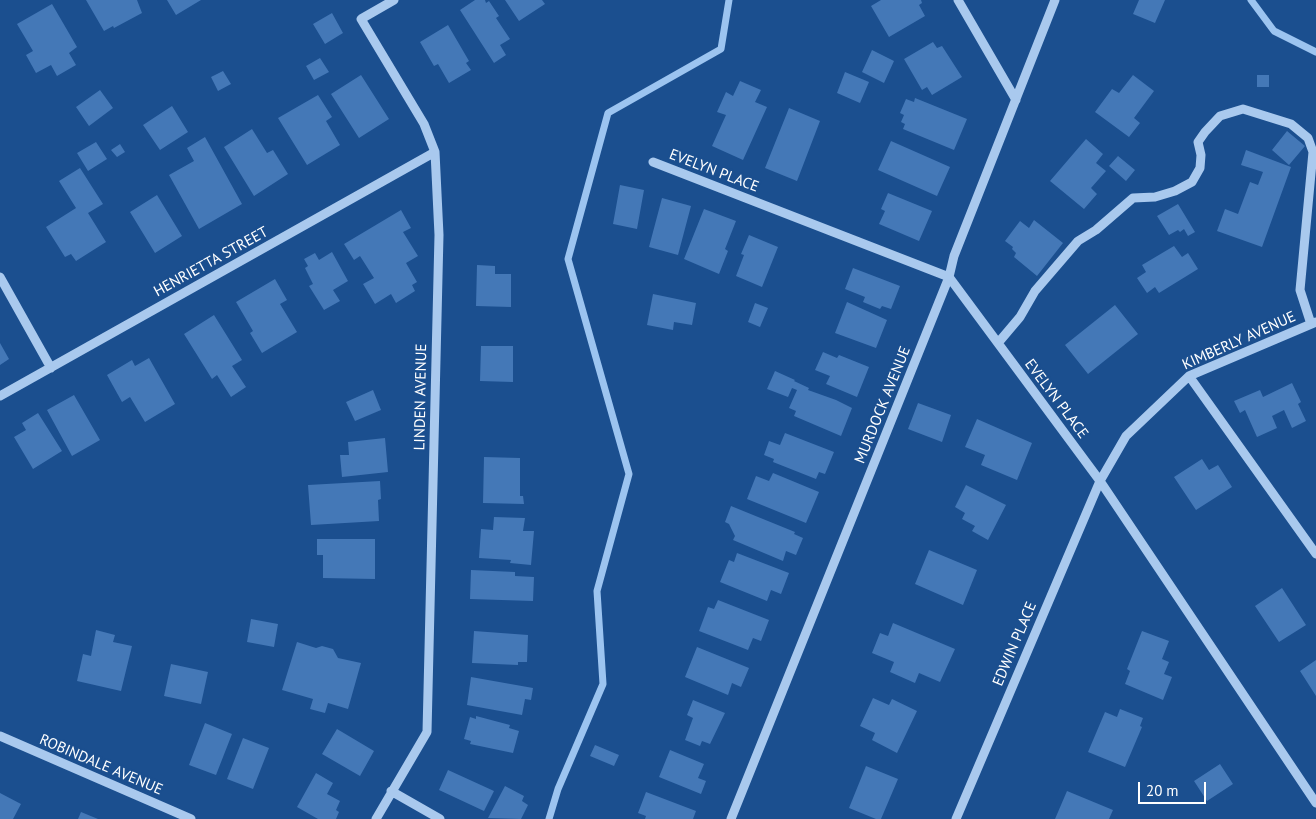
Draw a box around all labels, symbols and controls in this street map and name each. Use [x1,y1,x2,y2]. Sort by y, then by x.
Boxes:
street label: EVELYN PLACE [667,146,761,196]
street label: HENRIETTA STREET [151,223,271,301]
street label: KIMBERLY AVENUE [1180,308,1298,374]
street label: LINDEN AVENUE [411,343,431,451]
street label: MURDOCK AVENUE [851,344,915,466]
street label: EVELYN PLACE [1020,356,1092,442]
street label: EDWIN PLACE [989,599,1041,689]
street label: ROBINDALE AVENUE [37,731,165,799]
scale bar [1141,772,1208,804]
text: 20 m [1146,781,1179,800]

